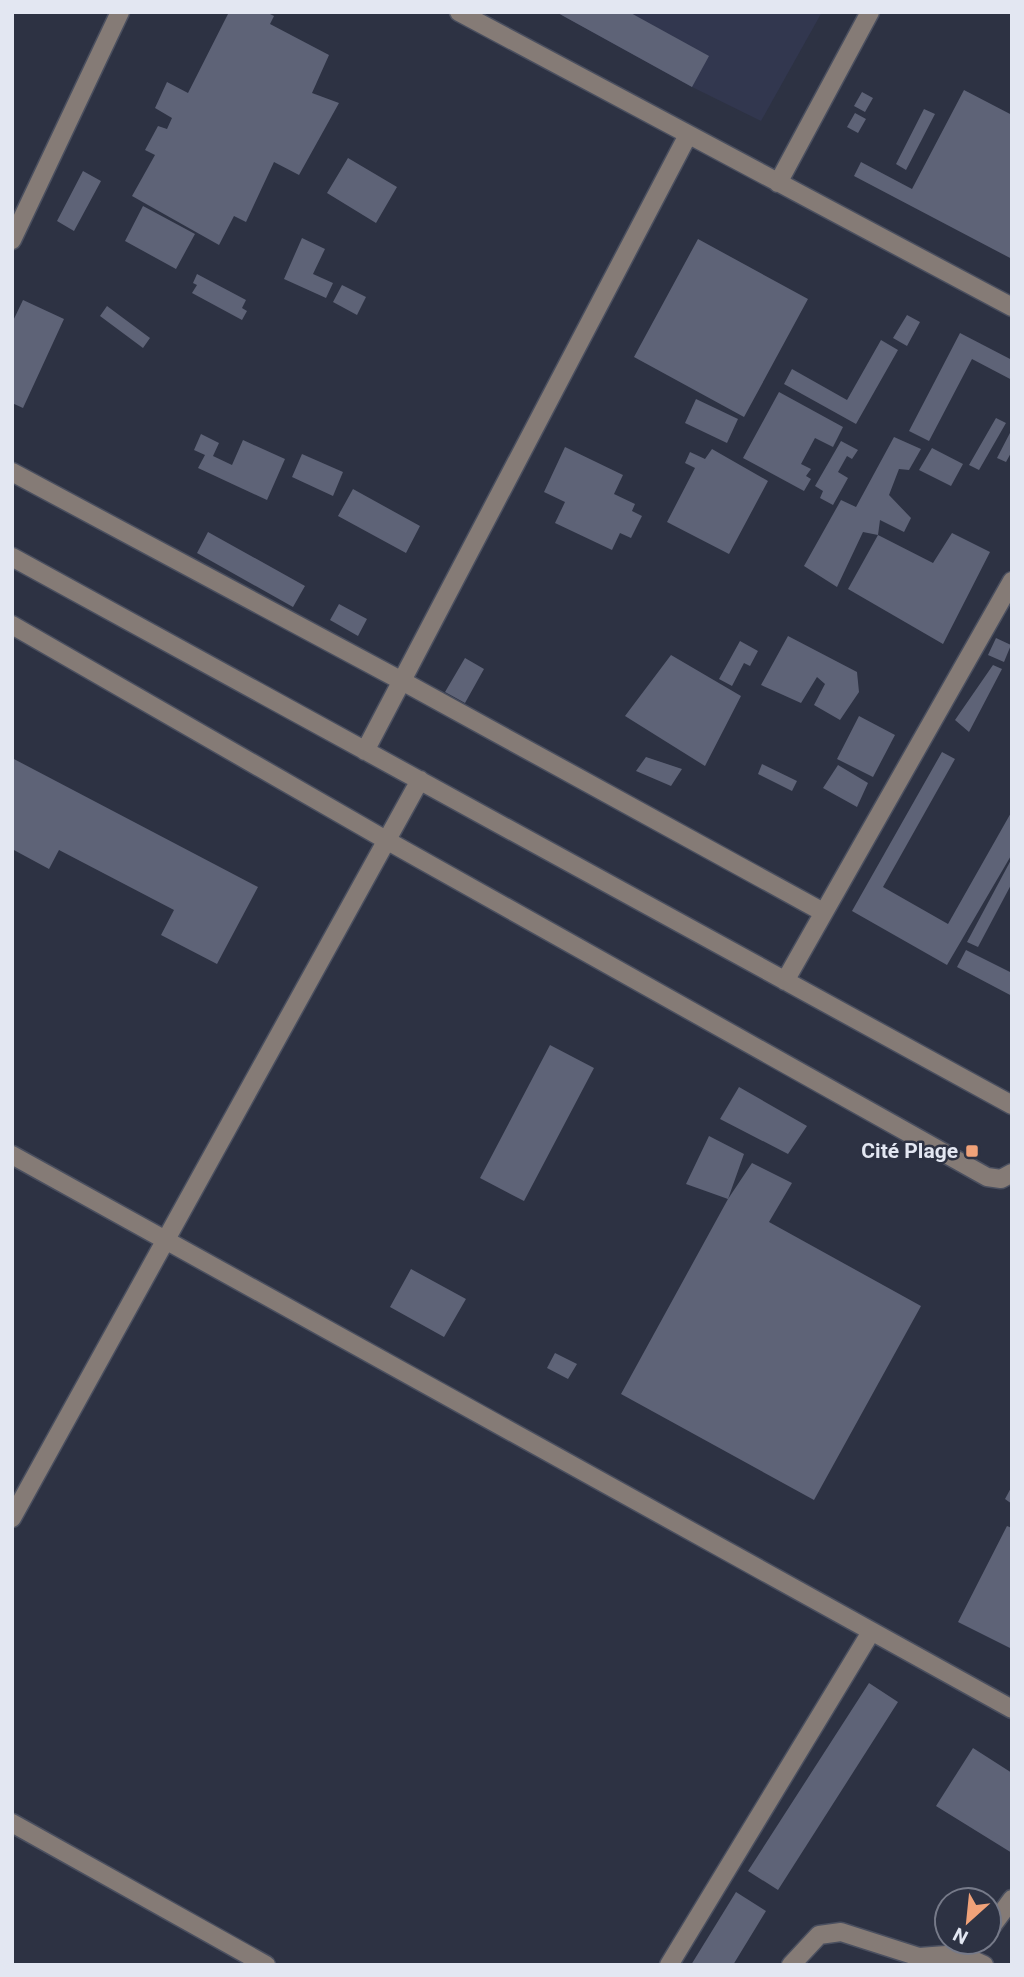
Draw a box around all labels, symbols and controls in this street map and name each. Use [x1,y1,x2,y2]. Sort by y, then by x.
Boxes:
place label: Cité Plage [861,1139,958,1163]
marker: Cité Plage [964,1143,980,1159]
north arrow [933,1886,1003,1956]
text: N [949,1922,972,1949]

